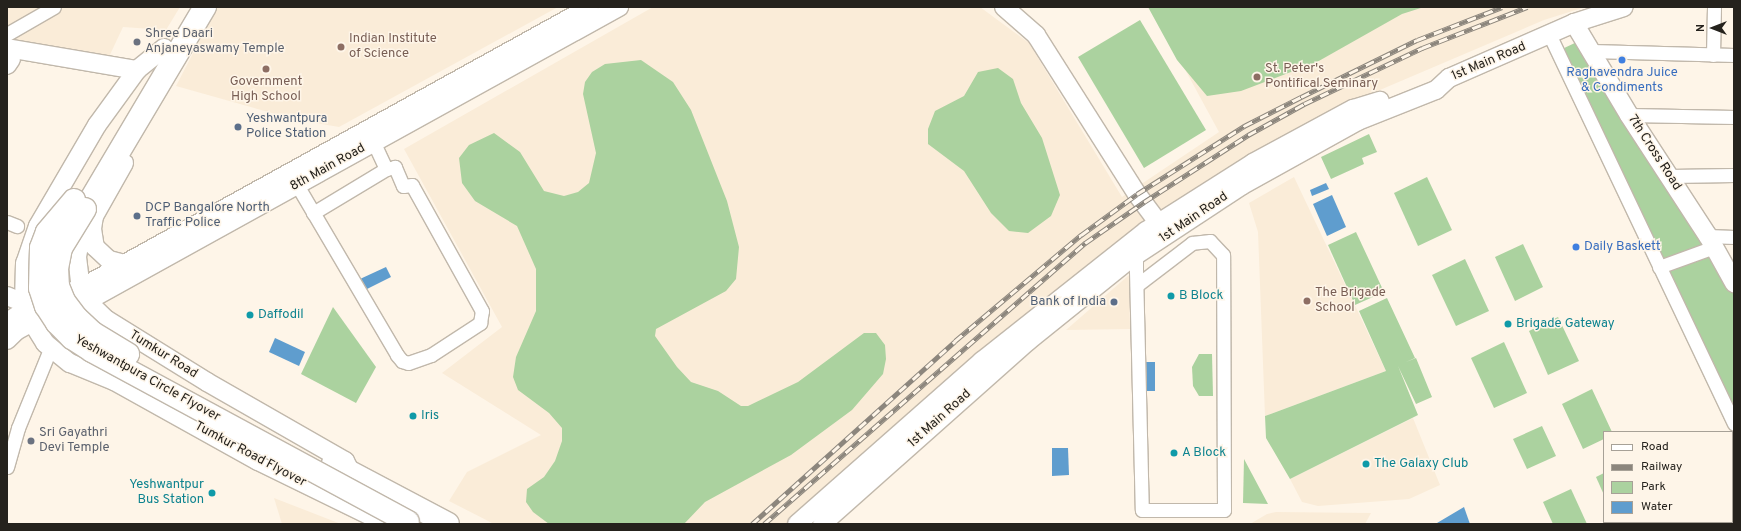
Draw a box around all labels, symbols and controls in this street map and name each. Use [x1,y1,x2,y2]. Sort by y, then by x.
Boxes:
north arrow [1693,8,1733,48]
text: N [1694,24,1708,32]
place label: Shree Daari Anjaneyaswamy Temple [145,27,285,58]
place label: Indian Institute of Science [349,32,437,63]
marker: Shree Daari Anjaneyaswamy Temple [132,37,142,47]
street label: 1st Main Road [1450,39,1528,85]
marker: Indian Institute of Science [336,42,346,52]
marker: Raghavendra Juice & Condiments [1617,55,1627,65]
place label: St. Peter's Pontifical Seminary [1265,62,1378,93]
marker: Government High School [261,64,271,74]
place label: Raghavendra Juice & Condiments [1566,66,1678,97]
marker: St. Peter's Pontifical Seminary [1252,72,1262,82]
place label: Government High School [230,75,302,106]
place label: Yeshwantpura Police Station [246,112,327,143]
street label: 7th Cross Road [1624,112,1684,194]
marker: Yeshwantpura Police Station [233,122,243,132]
street label: 8th Main Road [288,141,368,195]
street label: 1st Main Road [1157,189,1231,247]
place label: DCP Bangalore North Traffic Police [145,201,270,232]
marker: DCP Bangalore North Traffic Police [132,211,142,221]
place label: Daily Baskett [1584,239,1661,255]
marker: Daily Baskett [1571,242,1581,252]
place label: The Brigade School [1315,286,1386,317]
place label: B Block [1179,288,1223,304]
marker: B Block [1166,291,1176,301]
place label: Bank of India [1030,294,1106,310]
marker: The Brigade School [1302,296,1312,306]
marker: Bank of India [1109,297,1119,307]
place label: Daffodil [258,307,304,323]
marker: Daffodil [245,310,255,320]
place label: Brigade Gateway [1516,316,1615,332]
marker: Brigade Gateway [1503,319,1513,329]
street label: Tumkur Road [126,328,200,382]
street label: Yeshwantpura Circle Flyover [71,332,223,426]
street label: 1st Main Road [905,387,975,451]
place label: Iris [421,408,439,424]
marker: Iris [408,411,418,421]
street label: Tumkur Road Flyover [191,419,309,491]
place label: Sri Gayathri Devi Temple [39,426,110,457]
legend [1603,431,1733,523]
marker: Sri Gayathri Devi Temple [26,436,36,446]
text: Road [1641,439,1669,455]
place label: A Block [1182,445,1227,461]
marker: A Block [1169,448,1179,458]
place label: The Galaxy Club [1374,456,1468,472]
marker: The Galaxy Club [1361,459,1371,469]
text: Railway [1641,459,1682,475]
place label: Yeshwantpur Bus Station [129,478,204,509]
text: Park [1641,479,1666,495]
marker: Yeshwantpur Bus Station [207,488,217,498]
text: Water [1641,499,1673,515]

